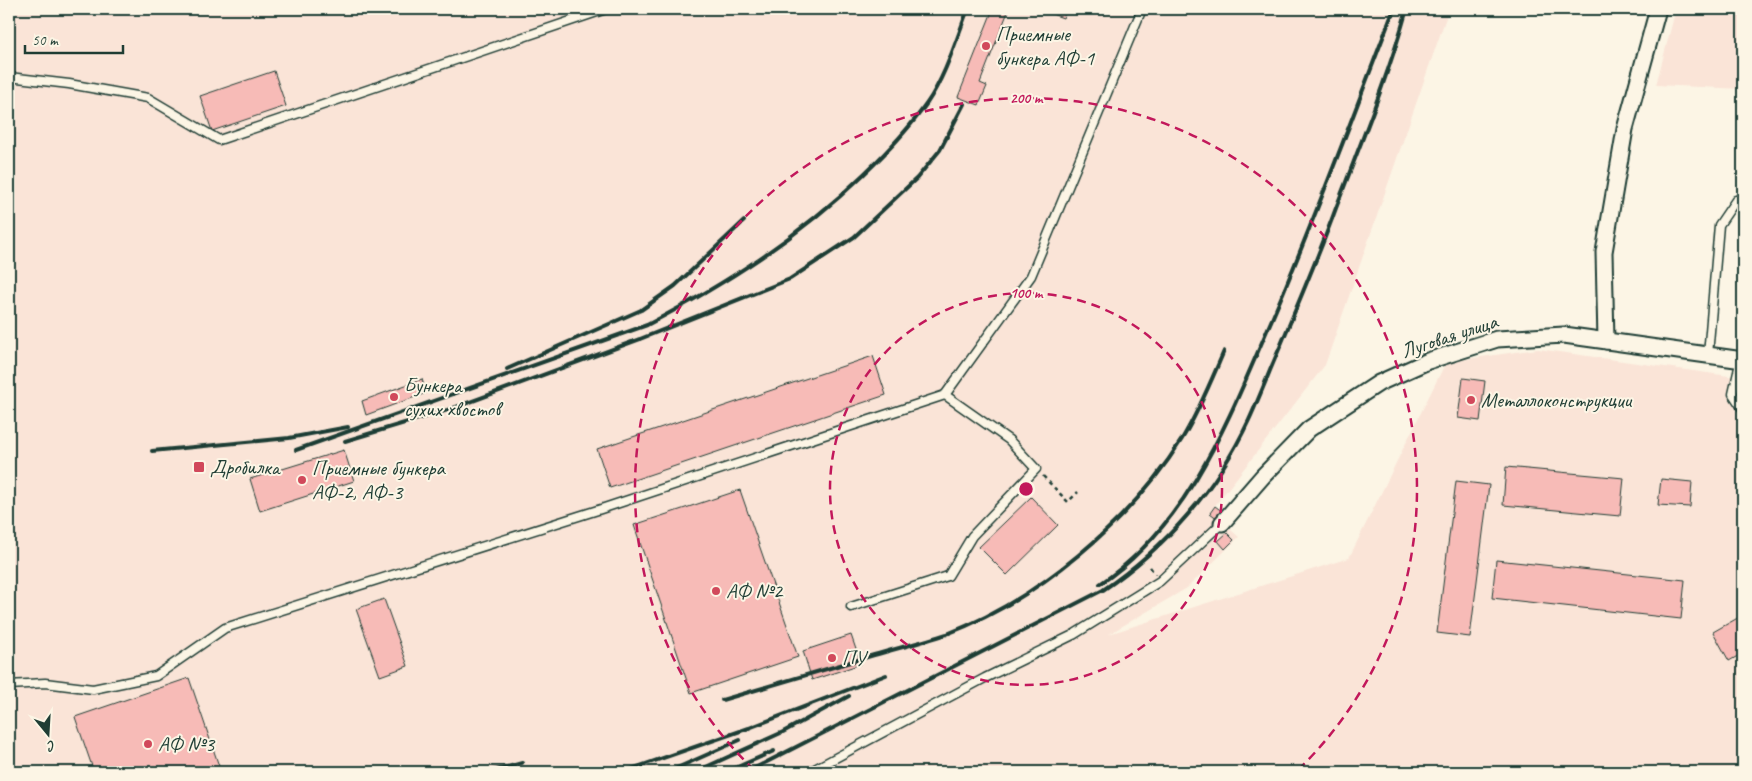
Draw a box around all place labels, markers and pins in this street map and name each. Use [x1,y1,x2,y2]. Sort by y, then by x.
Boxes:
place label: Приемные бункера АФ-1 [996,21,1096,71]
marker: Приемные бункера АФ-1 [980,40,992,52]
place label: Бункера сухих хвостов [404,372,504,422]
place label: Металлоконструкции [1481,387,1633,413]
marker: Бункера сухих хвостов [388,391,400,403]
marker: Металлоконструкции [1465,394,1477,406]
place label: Дробилка [210,454,282,480]
place label: Приемные бункера АФ-2, АФ-3 [312,455,446,505]
marker: Дробилка [192,460,206,474]
marker: Приемные бункера АФ-2, АФ-3 [296,474,308,486]
centre of rings [1017,480,1035,498]
place label: АФ №2 [726,578,784,604]
marker: АФ №2 [710,585,722,597]
place label: ПУ [842,645,869,671]
marker: ПУ [826,652,838,664]
place label: АФ №3 [158,731,216,757]
marker: АФ №3 [142,738,154,750]

